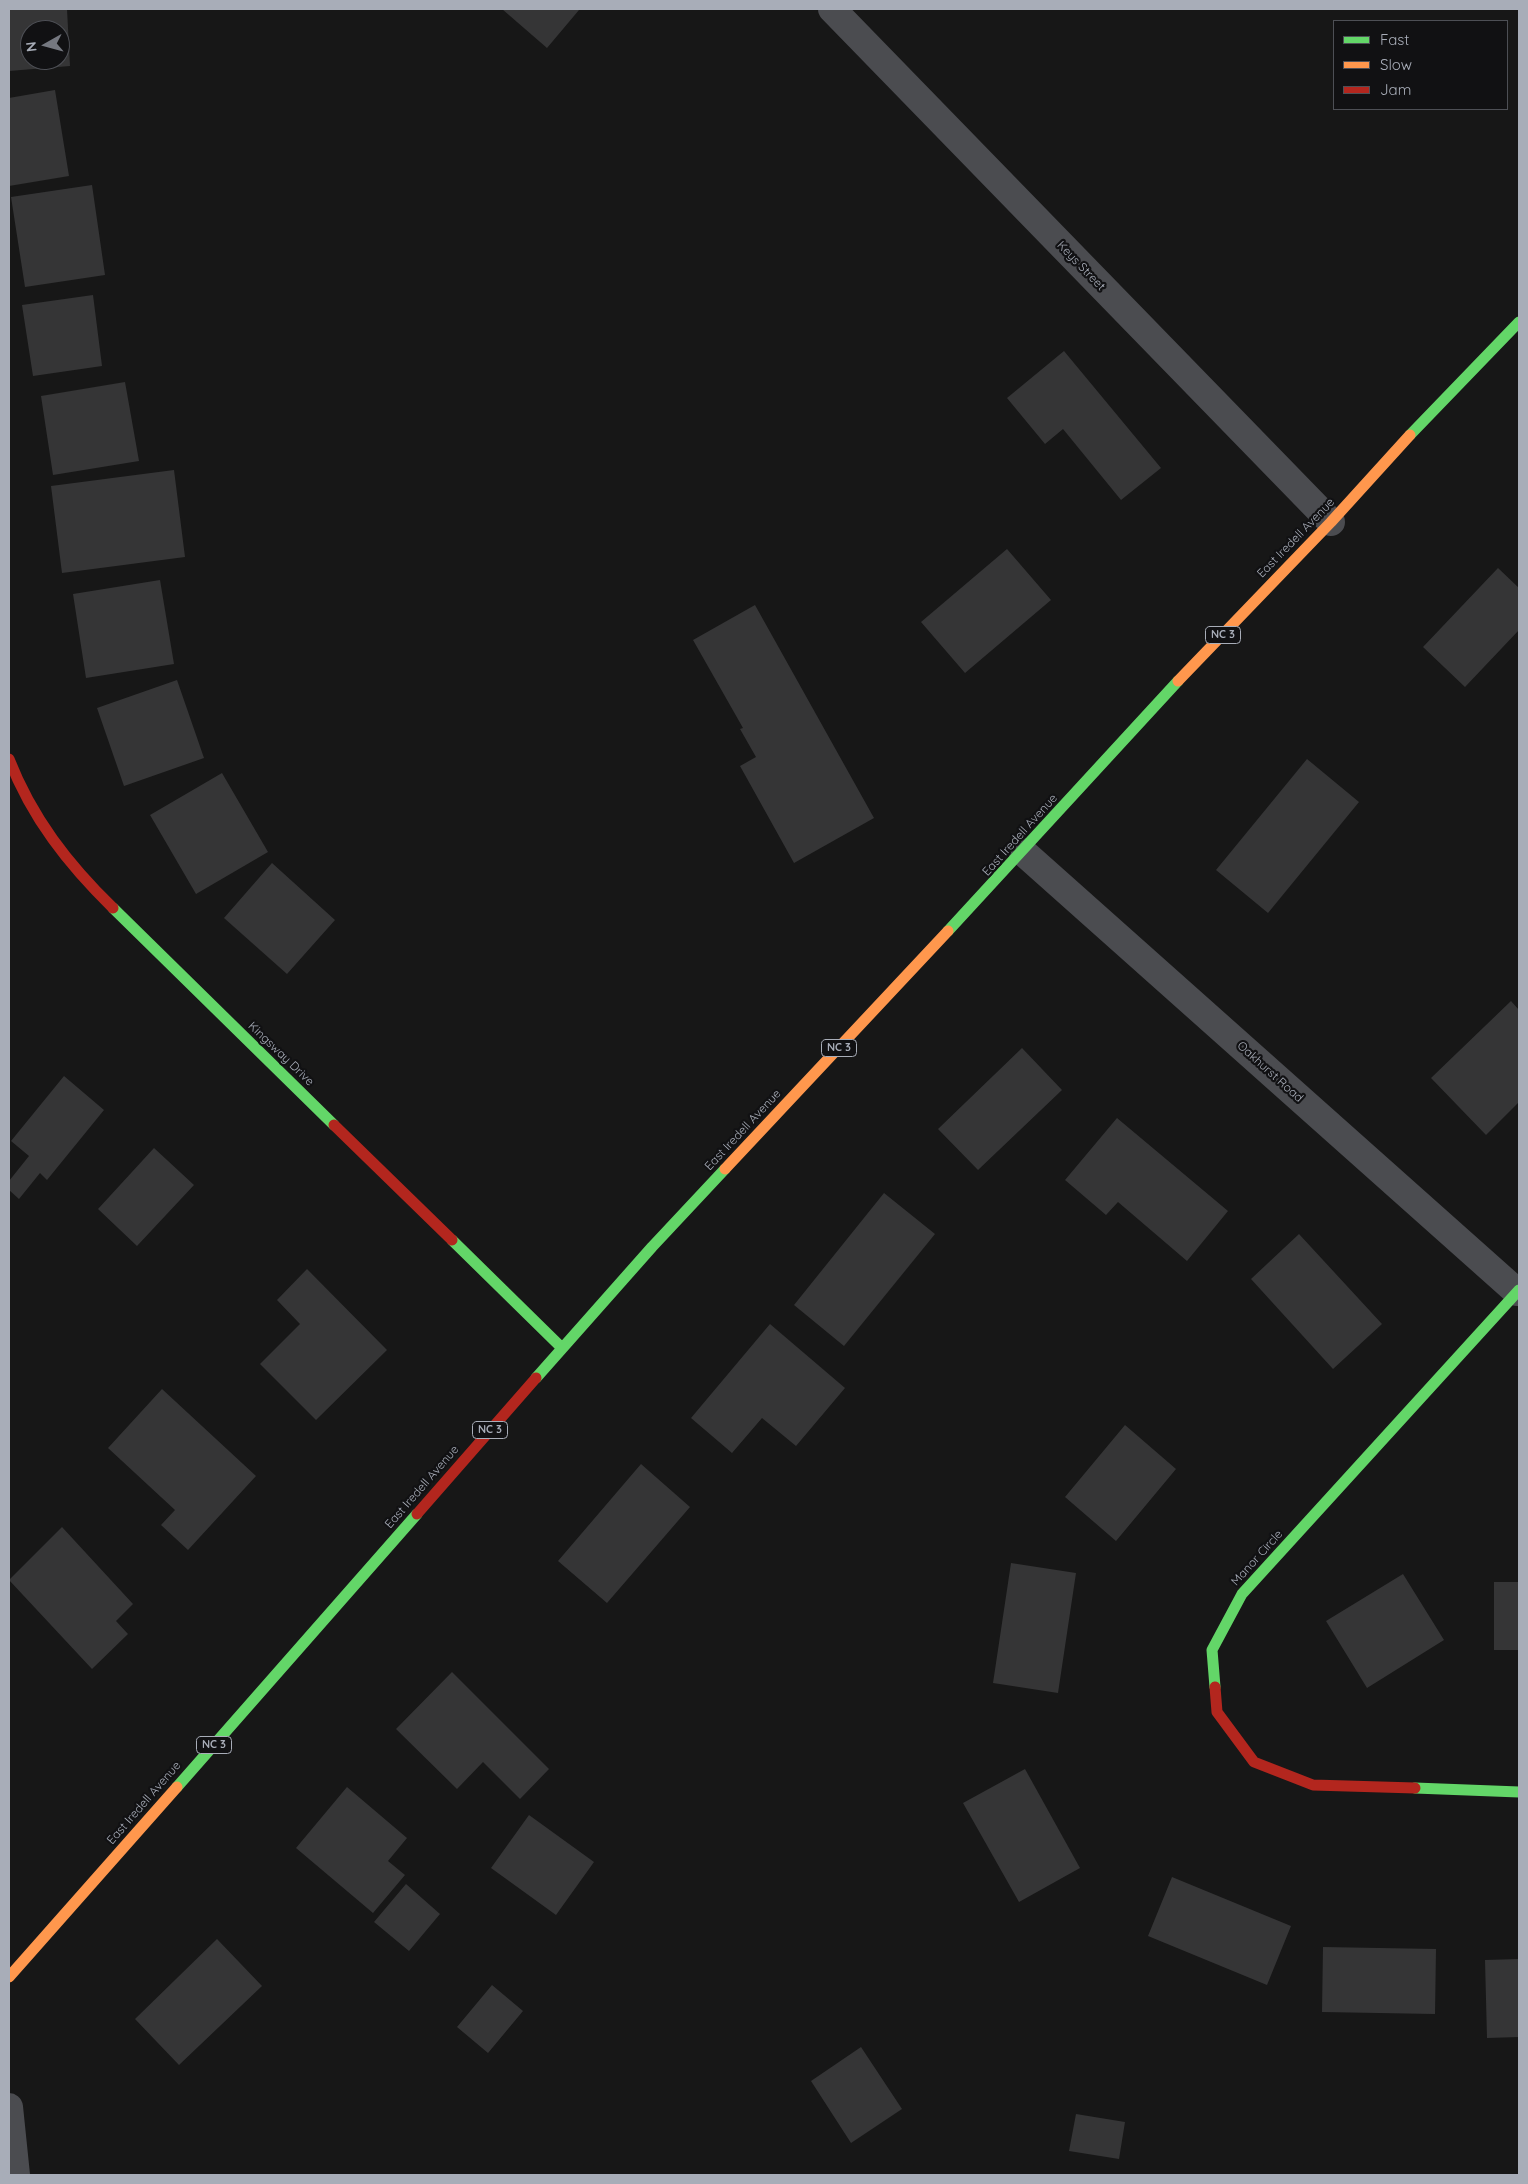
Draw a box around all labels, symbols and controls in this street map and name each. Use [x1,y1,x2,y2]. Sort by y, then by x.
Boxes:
north arrow [20,20,70,70]
legend [1333,20,1508,110]
text: Fast [1380,30,1409,49]
text: N [22,41,41,53]
text: Slow [1380,55,1412,74]
text: Jam [1380,80,1411,99]
street label: Keys Street [1054,238,1108,294]
street label: East Iredell Avenue [1254,495,1338,581]
road number: NC 3 [1206,626,1240,644]
street label: East Iredell Avenue [979,791,1061,879]
street label: Kingsway Drive [245,1019,317,1089]
street label: Oakhurst Road [1234,1039,1306,1105]
road number: NC 3 [822,1040,856,1056]
street label: East Iredell Avenue [702,1087,784,1173]
road number: NC 3 [472,1422,508,1438]
street label: East Iredell Avenue [382,1443,462,1531]
street label: Manor Circle [1228,1527,1286,1589]
road number: NC 3 [196,1736,232,1754]
street label: East Iredell Avenue [104,1759,184,1847]

